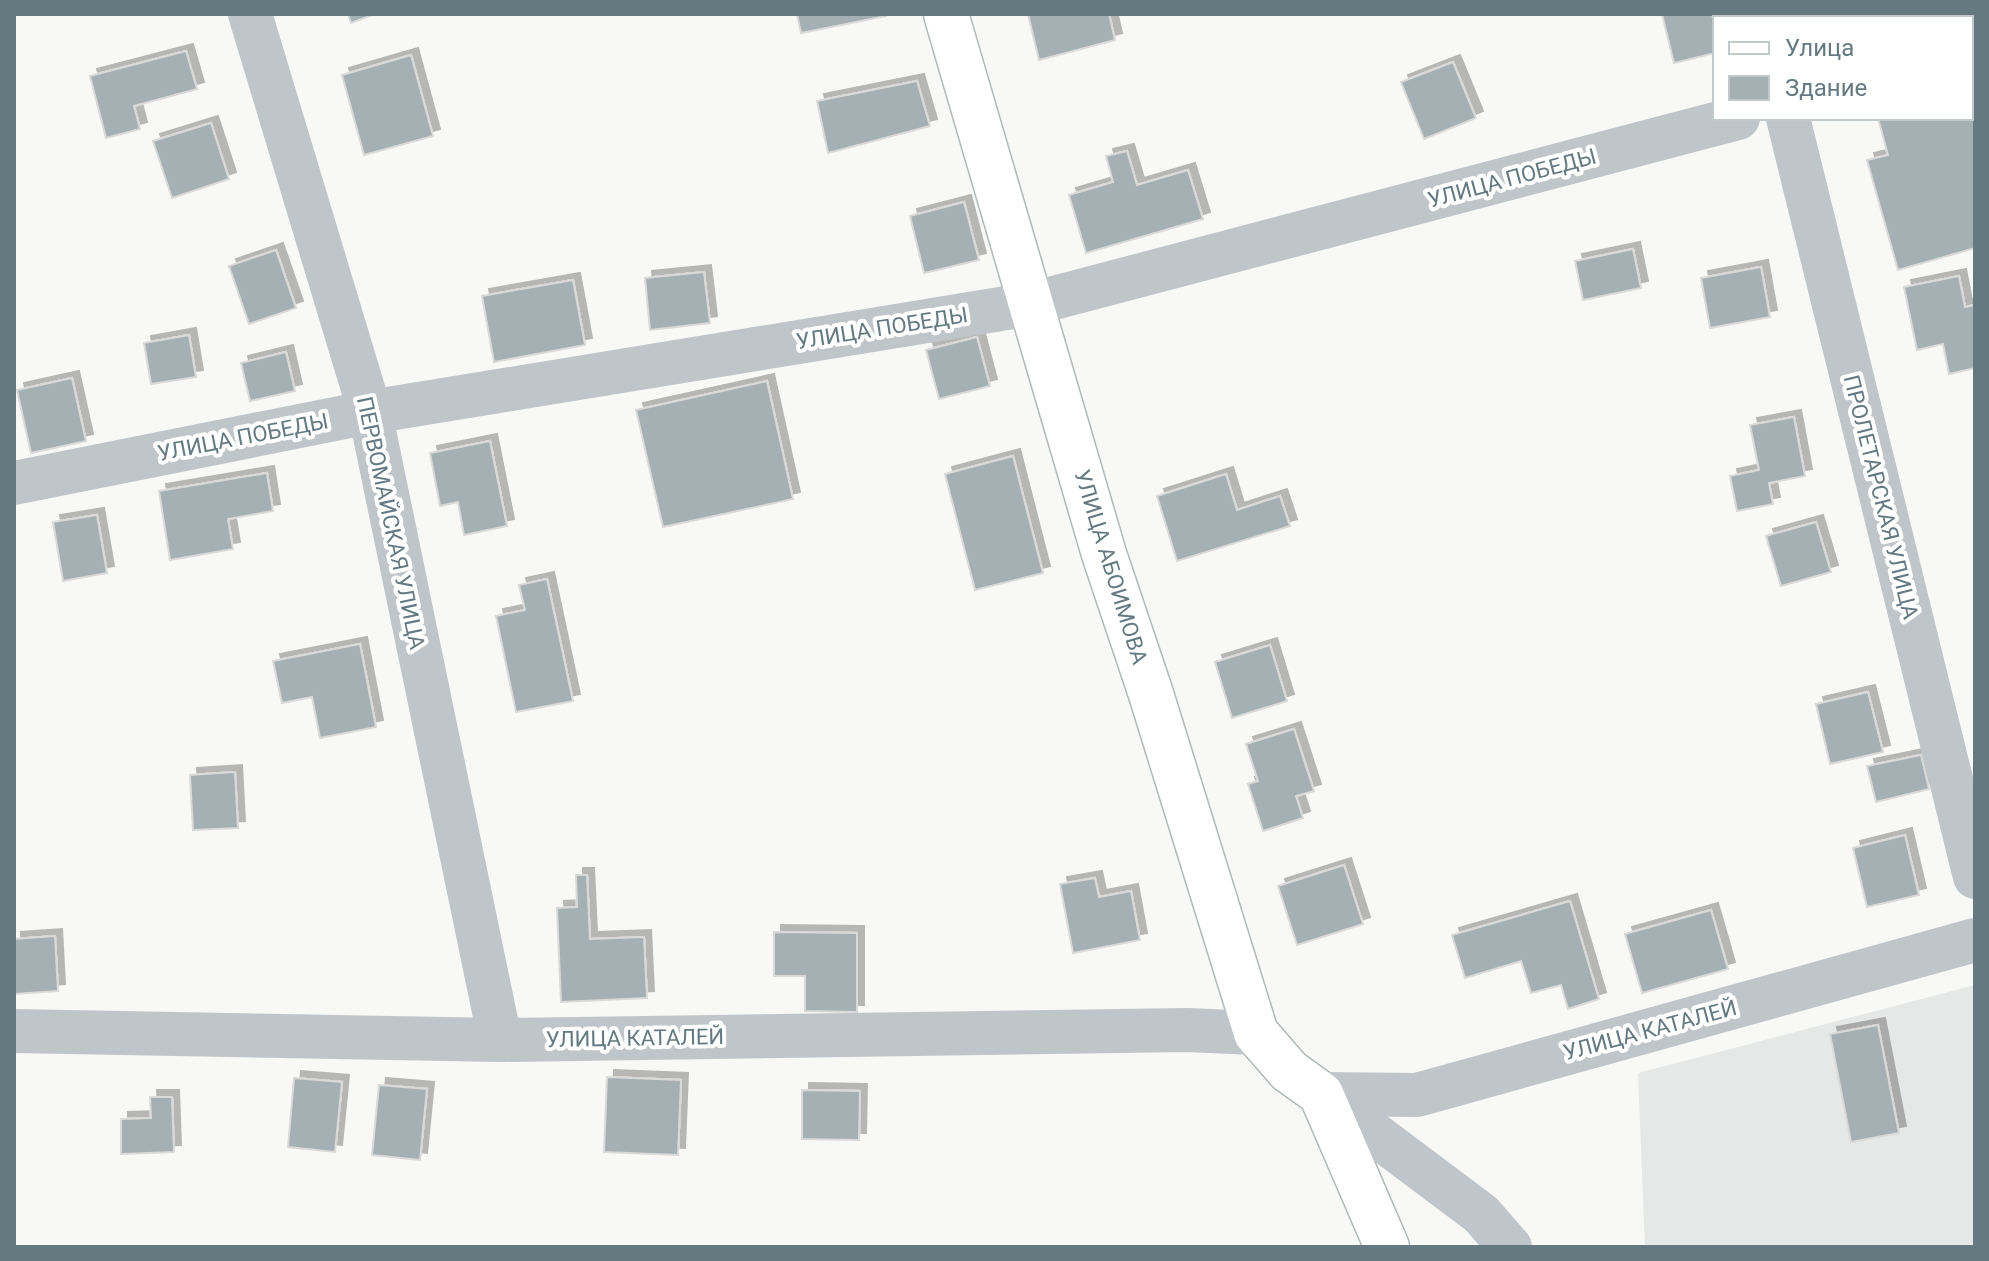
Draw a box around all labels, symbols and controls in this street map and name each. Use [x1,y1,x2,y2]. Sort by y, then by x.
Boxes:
legend [1713,16,1973,120]
text: Улица [1785,34,1854,62]
text: Здание [1785,74,1867,102]
street label: УЛИЦА ПОБЕДЫ [1425,143,1599,213]
street label: УЛИЦА ПОБЕДЫ [794,302,970,354]
street label: ПРОЛЕТАРСКАЯ УЛИЦА [1839,372,1924,622]
street label: ПЕРВОМАЙСКАЯ УЛИЦА [352,394,430,652]
street label: УЛИЦА ПОБЕДЫ [156,408,330,466]
street label: УЛИЦА АБОИМОВА [1070,467,1153,668]
street label: УЛИЦА КАТАЛЕЙ [1561,995,1739,1065]
street label: УЛИЦА КАТАЛЕЙ [546,1024,724,1052]

